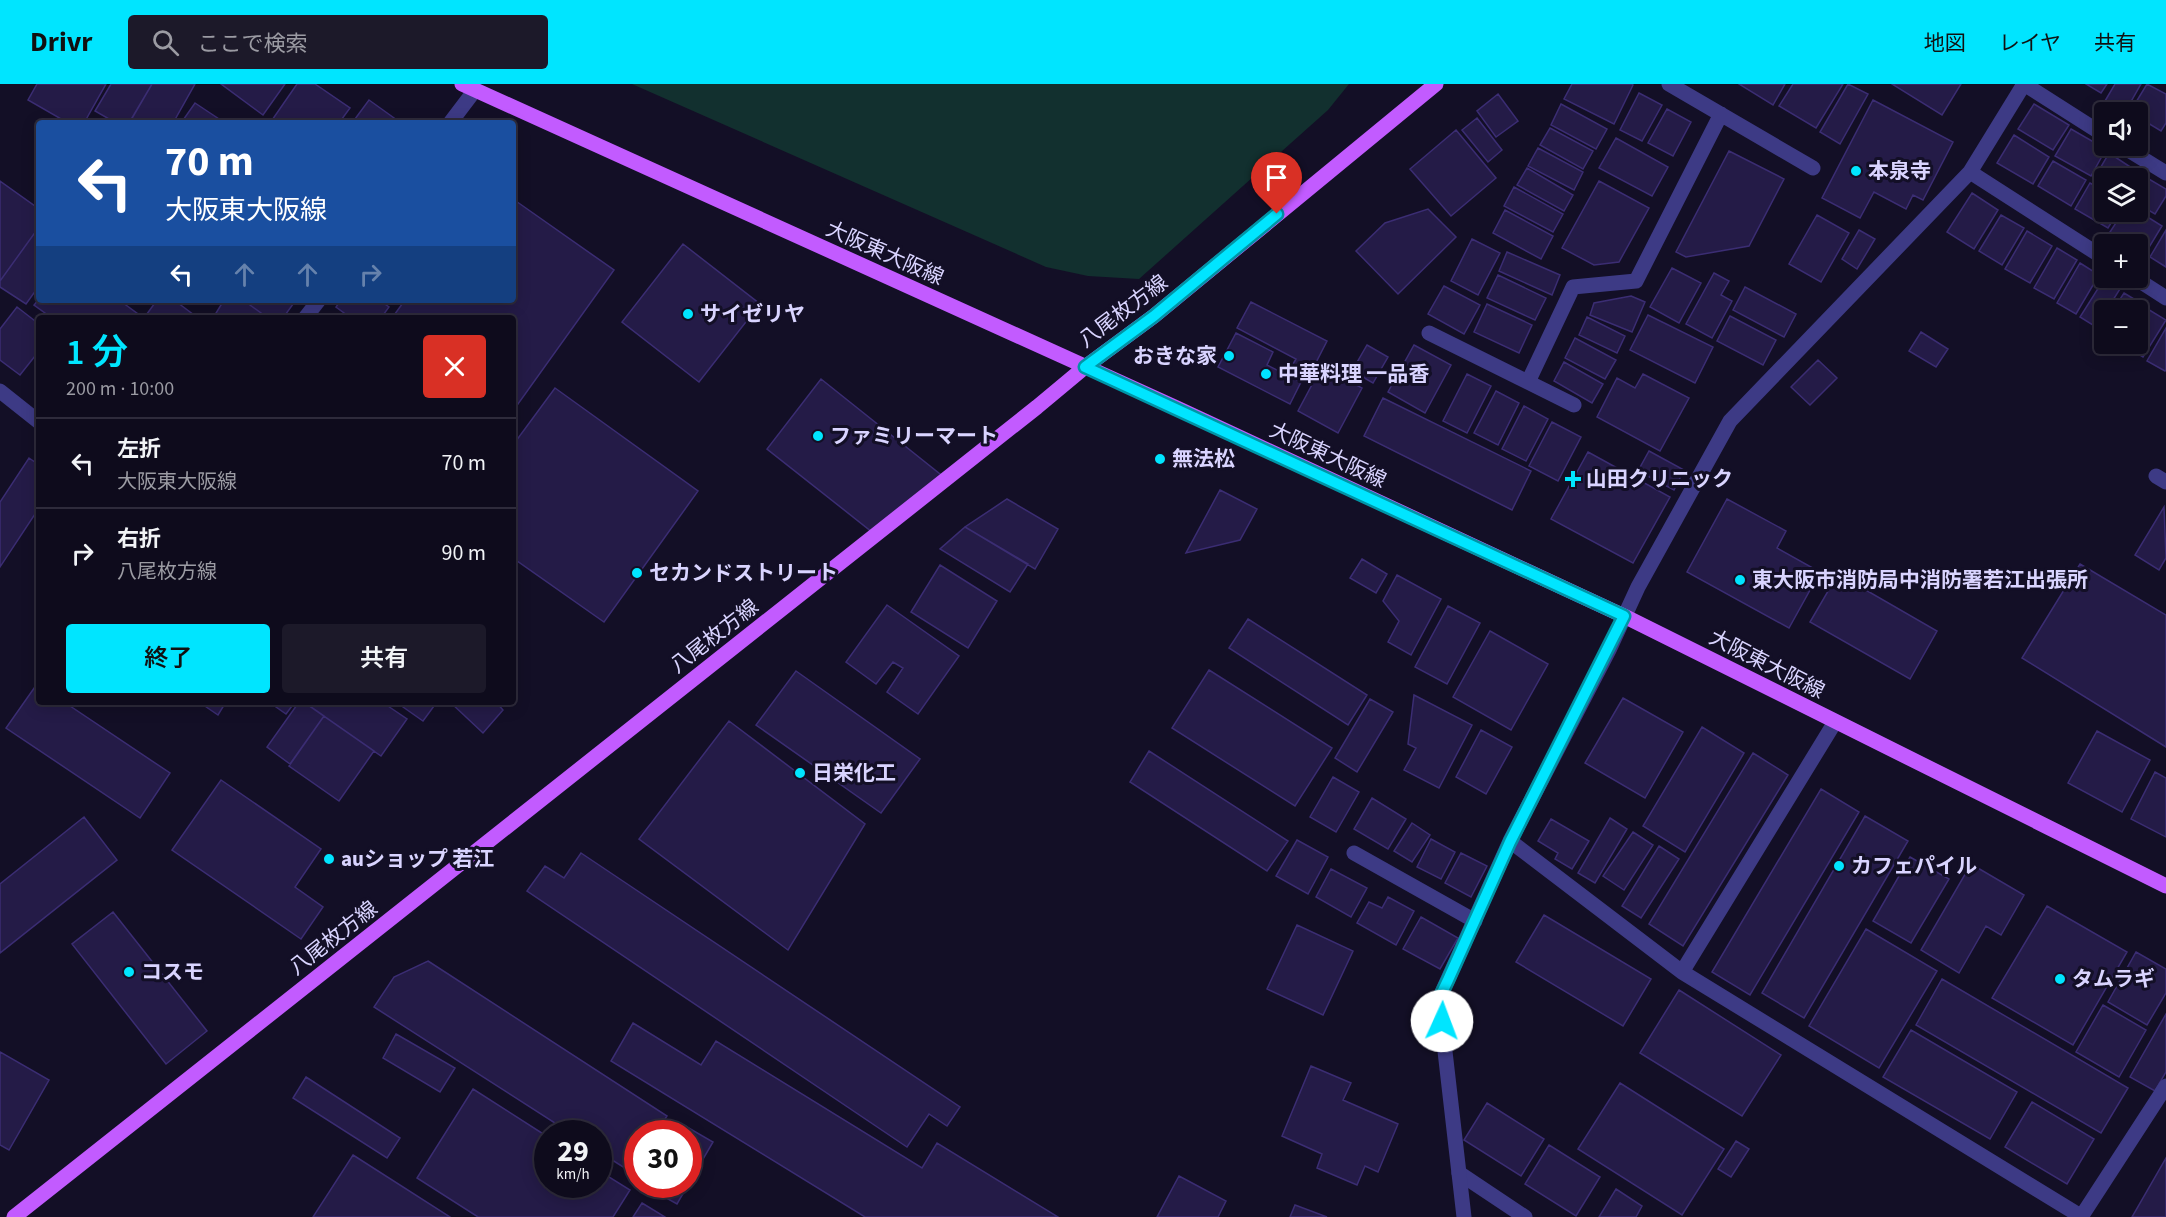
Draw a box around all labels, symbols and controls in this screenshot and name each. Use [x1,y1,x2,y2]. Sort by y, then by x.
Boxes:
search box [128,15,548,69]
text: Drivr [30,22,92,62]
icon: search [149,26,182,59]
text: ここで検索 [197,28,307,60]
text: 地図 [1924,28,1966,58]
text: レイヤ [1999,28,2061,58]
text: 共有 [2094,28,2136,58]
map controls [2094,102,2148,354]
button: sound [2094,102,2148,156]
text: 70 m [165,132,254,192]
icon: left [66,144,144,222]
pin [1251,152,1302,214]
place label: 本泉寺 [1868,156,1931,186]
icon: arrive [1260,161,1293,194]
marker: 本泉寺 [1849,164,1863,178]
button: layers [2094,168,2148,222]
text: 大阪東大阪線 [165,191,327,230]
street label: 大阪東大阪線 [821,214,949,292]
button: + [2094,234,2148,288]
icon: left [165,258,198,291]
icon: ahead [228,258,261,291]
icon: ahead [291,258,324,291]
icon: right [354,258,387,291]
street label: 八尾枚方線 [1072,267,1174,355]
place label: サイゼリヤ [700,299,805,329]
button: − [2094,300,2148,354]
marker: サイゼリヤ [681,307,695,321]
text: 1 分 [66,327,128,378]
button: close [423,335,486,398]
place label: おきな家 [1133,341,1217,371]
marker: おきな家 [1222,349,1236,363]
place label: 中華料理 一品香 [1278,359,1429,389]
marker: 中華料理 一品香 [1259,367,1273,381]
text: 200 m · 10:00 [66,375,174,403]
street label: 大阪東大阪線 [1265,415,1391,495]
place label: ファミリーマート [830,421,998,451]
marker: ファミリーマート [811,429,825,443]
text: 左折 [117,433,161,465]
place label: 無法松 [1172,444,1235,474]
icon: left [66,447,99,480]
text: 70 m [441,447,486,479]
marker: 無法松 [1153,452,1167,466]
place label: 山田クリニック [1586,464,1733,494]
text: 大阪東大阪線 [117,468,237,496]
marker: 山田クリニック [1564,470,1582,488]
text: 右折 [117,523,161,555]
icon: right [66,537,99,570]
text: 90 m [441,537,486,569]
text: 八尾枚方線 [117,558,217,586]
place label: セカンドストリート [649,558,838,588]
place label: 東大阪市消防局中消防署若江出張所 [1752,565,2088,595]
marker: セカンドストリート [630,566,644,580]
marker: 東大阪市消防局中消防署若江出張所 [1733,573,1747,587]
street label: 八尾枚方線 [663,592,765,680]
street label: 大阪東大阪線 [1704,622,1830,706]
button: 終了 [66,624,270,693]
button: 共有 [282,624,486,693]
place label: 日栄化工 [812,758,896,788]
marker: 日栄化工 [793,766,807,780]
place label: auショップ 若江 [341,844,494,874]
place label: カフェパイル [1851,851,1977,881]
marker: auショップ 若江 [322,852,336,866]
marker: カフェパイル [1832,859,1846,873]
street label: 八尾枚方線 [282,894,384,982]
place label: コスモ [141,957,204,987]
place label: タムラギ [2072,964,2155,994]
marker: コスモ [122,965,136,979]
marker: タムラギ [2053,972,2067,986]
position arrow [1410,989,1474,1053]
speed limit sign: 30 [624,1120,702,1198]
text: 29 [557,1130,589,1173]
text: km/h [556,1164,590,1185]

